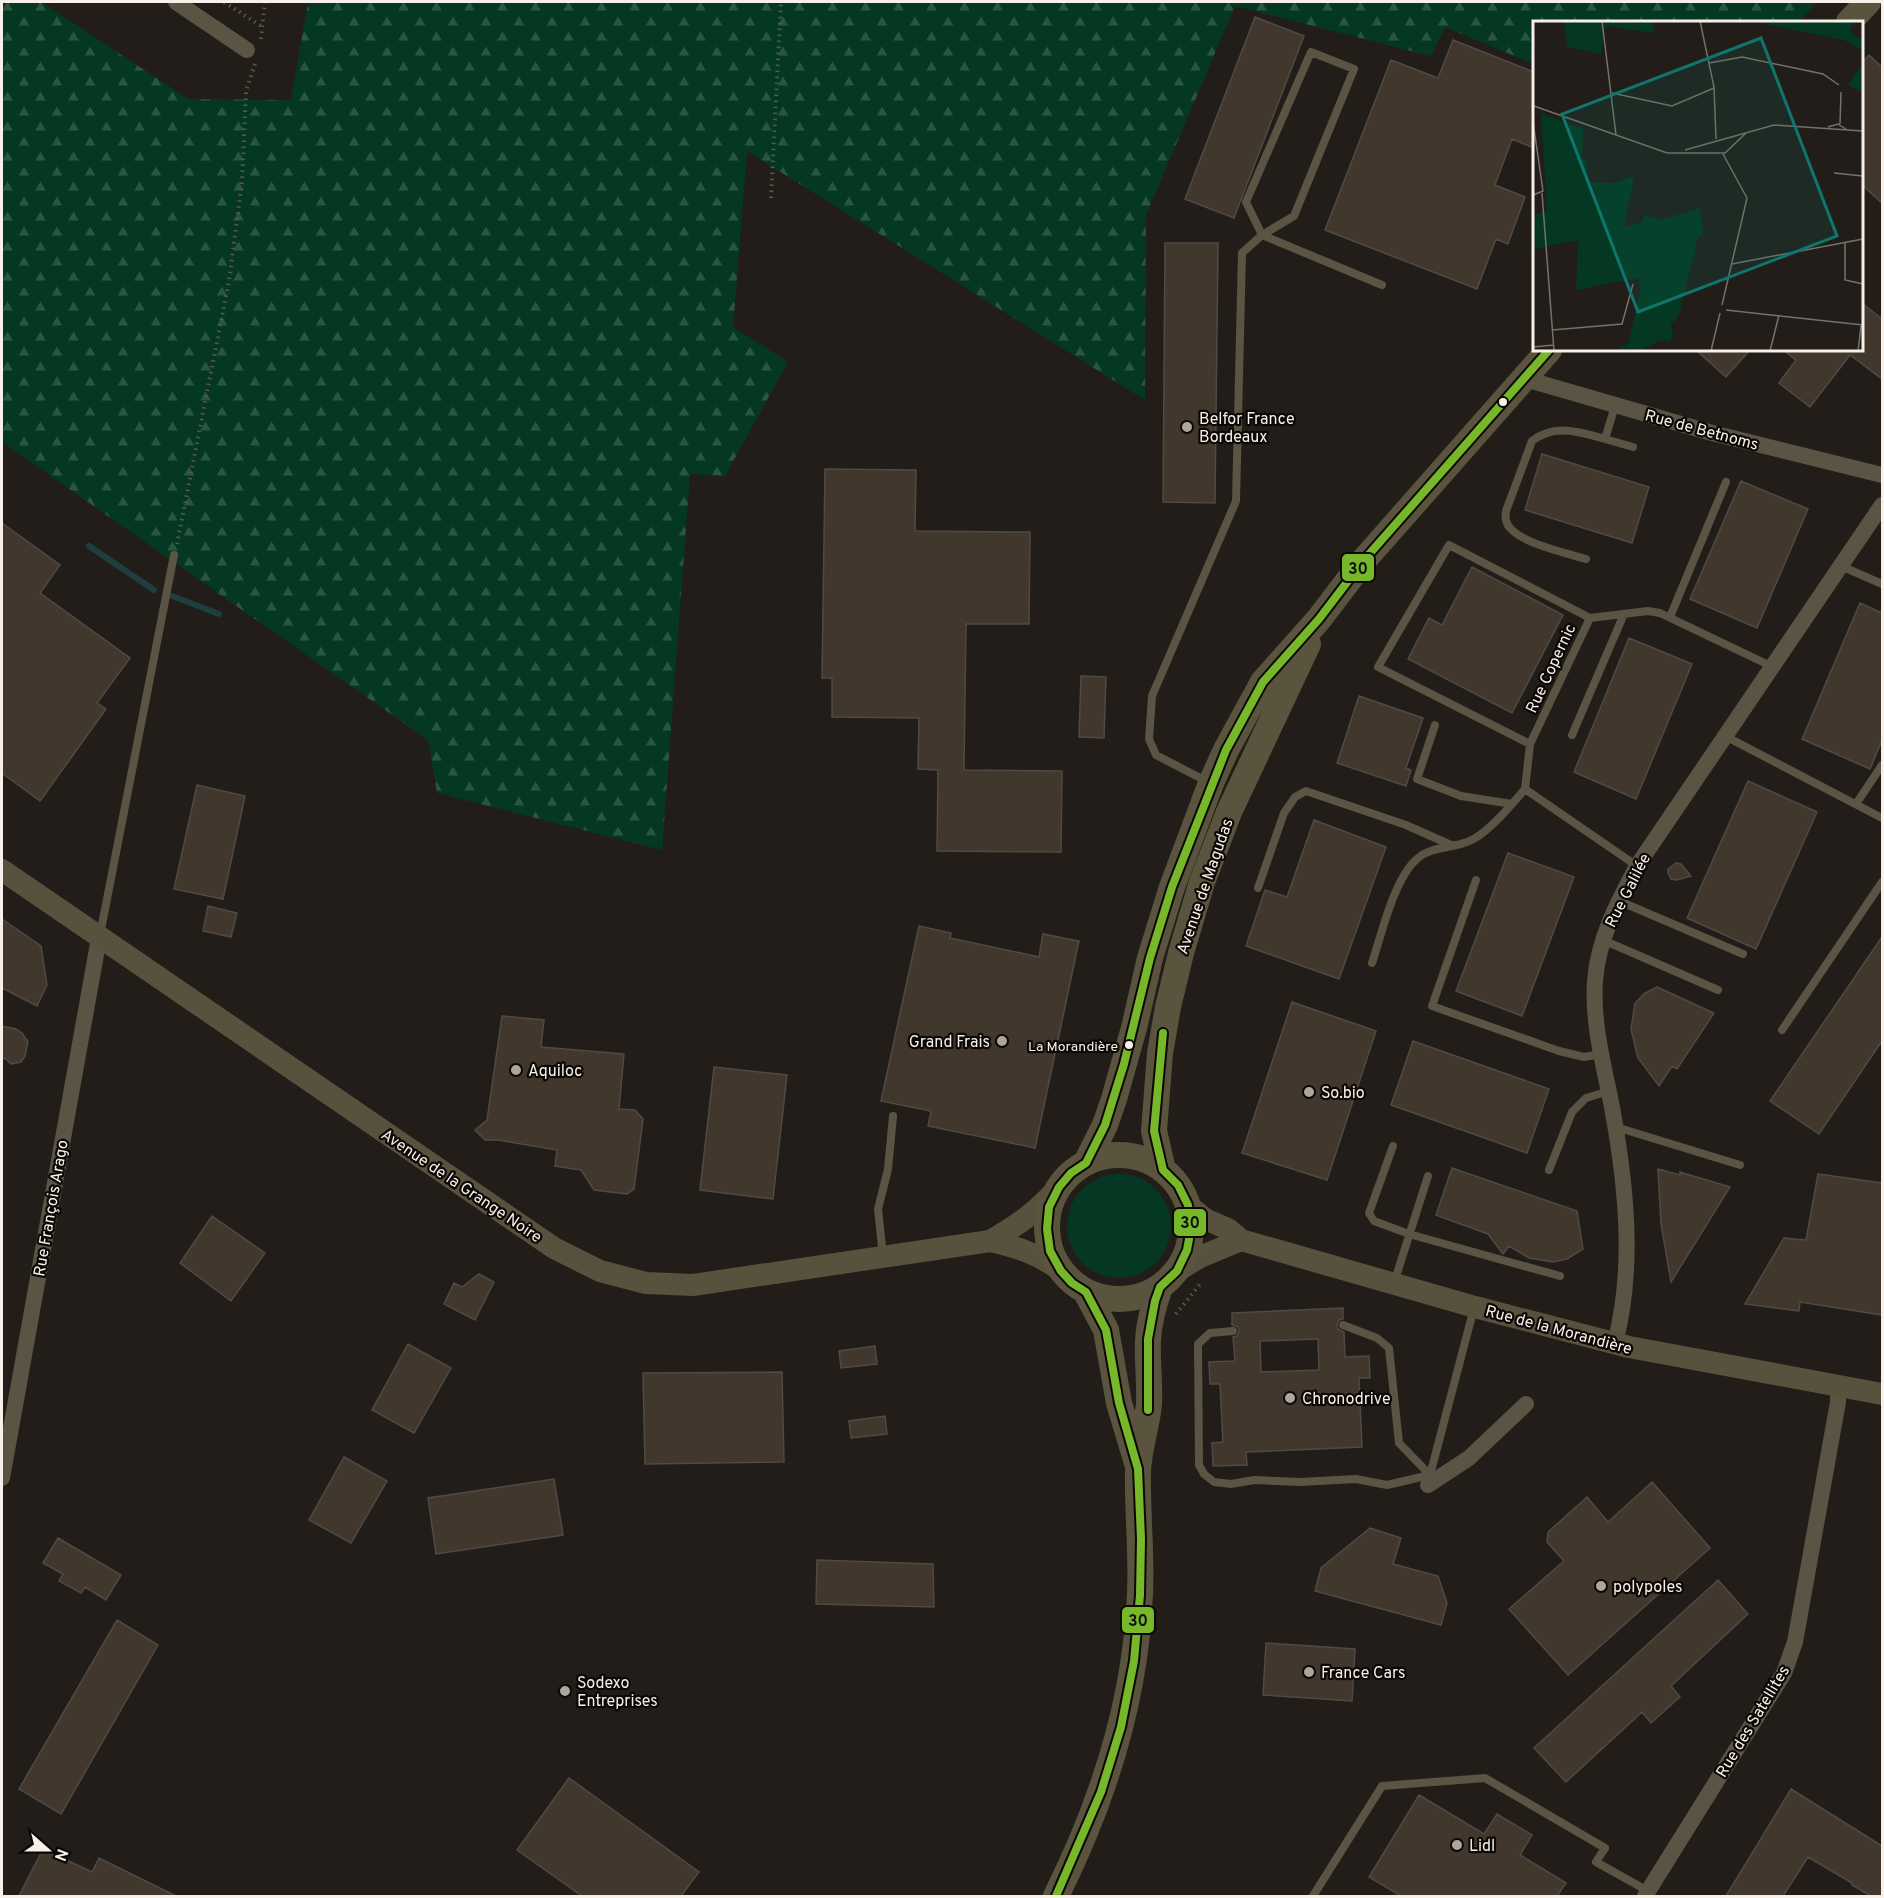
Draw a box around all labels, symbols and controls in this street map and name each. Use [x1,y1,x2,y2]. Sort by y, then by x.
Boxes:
inset map [1533,21,1863,351]
unlabelled marker [1497,396,1509,408]
street label: Rue de Betnoms [1643,406,1760,456]
place label: Belfor France Bordeaux [1199,410,1295,448]
marker: Belfor France Bordeaux [1180,420,1194,434]
line badge: 30 [1341,553,1375,582]
text: 30 [1348,560,1368,580]
street label: Rue Copernic [1522,621,1581,717]
street label: Avenue de Magudas [1173,816,1239,957]
street label: Rue Galilée [1602,850,1656,931]
place label: Grand Frais [909,1033,990,1053]
marker: Grand Frais [995,1034,1009,1048]
place label: La Morandière [1028,1039,1118,1056]
marker: La Morandière [1123,1039,1135,1051]
place label: Aquiloc [528,1062,582,1082]
marker: Aquiloc [509,1063,523,1077]
place label: So.bio [1321,1084,1365,1104]
marker: So.bio [1302,1085,1316,1099]
street label: Avenue de la Grange Noire [377,1125,545,1248]
street label: Rue François Arago [30,1138,74,1278]
line badge: 30 [1173,1208,1207,1237]
text: 30 [1180,1214,1200,1234]
street label: Rue de la Morandière [1483,1302,1634,1360]
place label: Chronodrive [1302,1390,1391,1410]
marker: Chronodrive [1283,1391,1297,1405]
place label: polypoles [1613,1578,1682,1598]
marker: polypoles [1594,1579,1608,1593]
line badge: 30 [1121,1606,1155,1634]
text: 30 [1128,1612,1148,1632]
street label: Rue des Satellites [1712,1662,1795,1782]
place label: France Cars [1321,1664,1406,1684]
marker: France Cars [1302,1665,1316,1679]
place label: Sodexo Entreprises [577,1674,658,1712]
marker: Sodexo Entreprises [558,1684,572,1698]
north arrow [18,1820,78,1880]
place label: Lidl [1469,1837,1495,1857]
marker: Lidl [1450,1838,1464,1852]
text: N [49,1846,72,1864]

